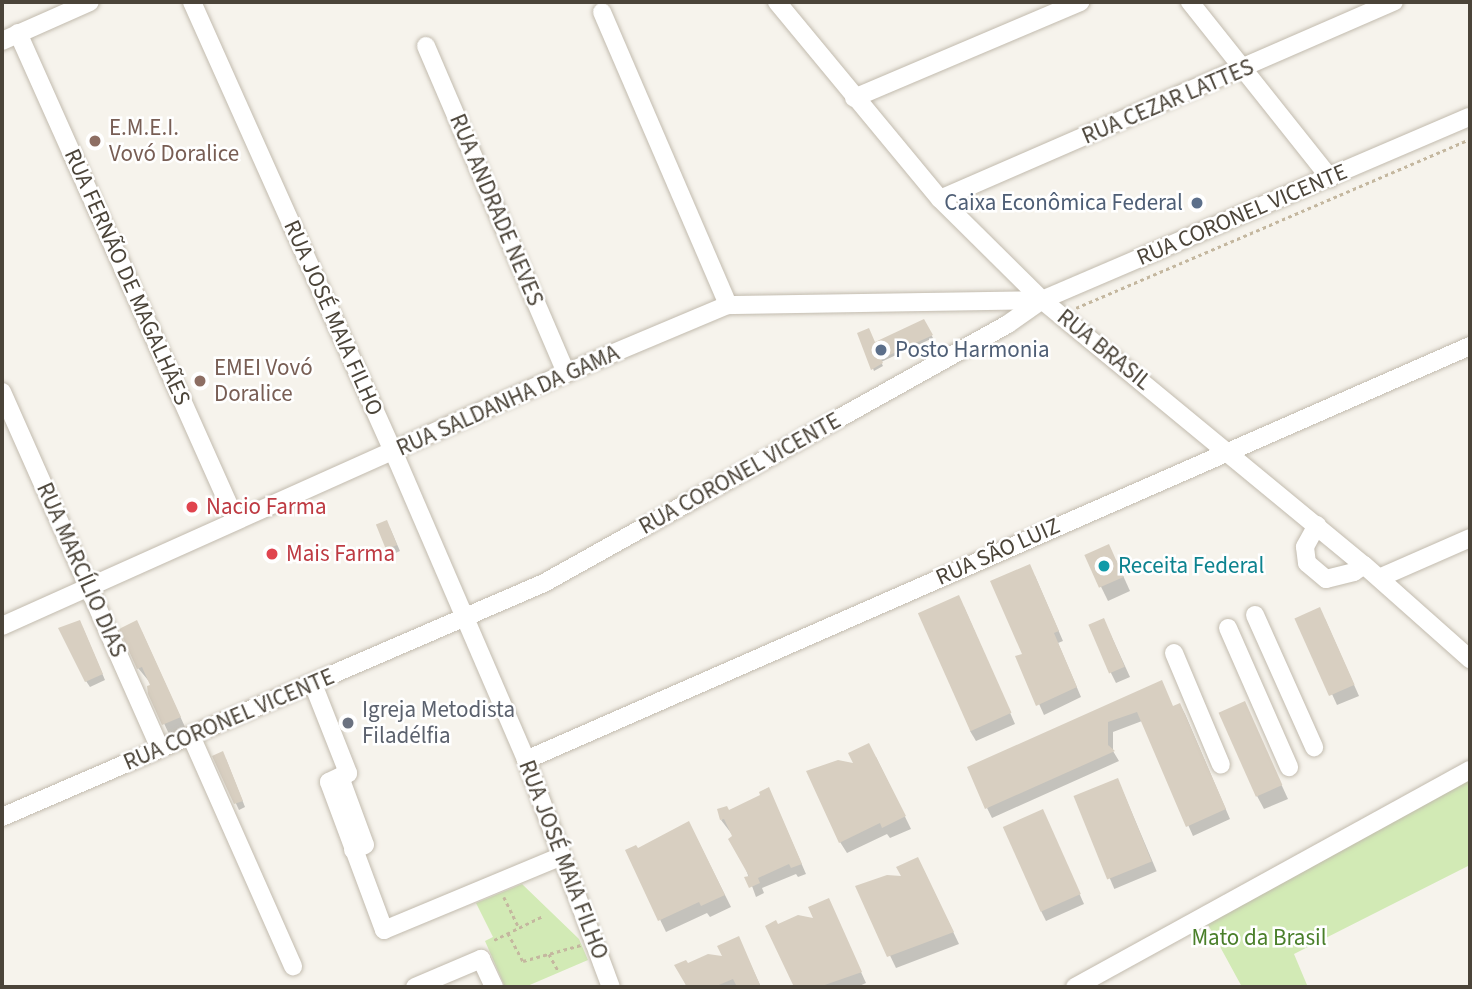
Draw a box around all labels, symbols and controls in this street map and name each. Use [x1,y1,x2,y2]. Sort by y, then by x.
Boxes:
street label: RUA CEZAR LATTES [1078,53,1258,151]
street label: RUA ANDRADE NEVES [443,110,549,310]
place label: E.M.E.I. Vovó Doralice [109,114,239,168]
marker: E.M.E.I. Vovó Doralice [87,133,103,149]
street label: RUA FERNÃO DE MAGALHÃES [58,145,196,409]
street label: RUA CORONEL VICENTE [1133,158,1351,272]
place label: Caixa Econômica Federal [944,189,1183,217]
marker: Caixa Econômica Federal [1189,195,1205,211]
street label: RUA JOSÉ MAIA FILHO [277,216,389,420]
street label: RUA BRASIL [1051,304,1157,396]
place label: Posto Harmonia [895,336,1050,364]
street label: RUA SALDANHA DA GAMA [392,339,624,463]
marker: Posto Harmonia [873,342,889,358]
place label: EMEI Vovó Doralice [214,354,313,408]
marker: EMEI Vovó Doralice [192,373,208,389]
street label: RUA CORONEL VICENTE [634,407,846,541]
street label: RUA MARCÍLIO DIAS [30,478,132,662]
place label: Nacio Farma [206,493,327,521]
marker: Nacio Farma [184,499,200,515]
street label: RUA SÃO LUIZ [932,512,1064,592]
place label: Mais Farma [286,540,395,568]
marker: Mais Farma [264,546,280,562]
place label: Receita Federal [1118,552,1264,580]
marker: Receita Federal [1096,558,1112,574]
street label: RUA CORONEL VICENTE [120,663,338,777]
place label: Igreja Metodista Filadélfia [362,696,515,750]
marker: Igreja Metodista Filadélfia [340,715,356,731]
street label: RUA JOSÉ MAIA FILHO [512,756,614,964]
park label: Mato da Brasil [1191,924,1327,952]

